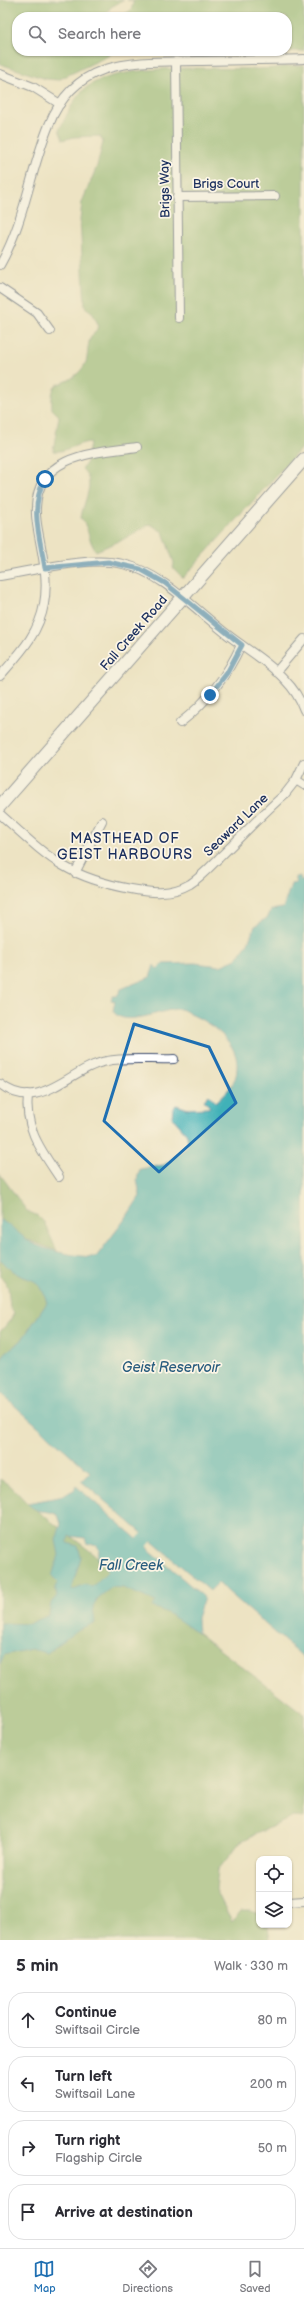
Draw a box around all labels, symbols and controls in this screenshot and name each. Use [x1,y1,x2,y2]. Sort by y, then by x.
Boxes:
search box [12,12,292,56]
icon: search [26,23,48,45]
text: Search here [58,25,141,44]
street label: Brigs Way [156,160,174,218]
street label: Brigs Court [193,176,259,192]
route start [36,470,54,488]
street label: Fall Creek Road [97,592,171,674]
route end [201,686,219,704]
street label: Seaward Lane [200,790,272,860]
district label: MASTHEAD OF GEIST HARBOURS [57,830,193,863]
water label: Geist Reservoir [122,1359,221,1376]
water label: Fall Creek [99,1557,164,1574]
map controls [256,1856,292,1928]
button: locate [256,1856,292,1892]
button: layers [256,1892,292,1928]
text: 5 min [16,1956,59,1976]
text: Walk · 330 m [214,1958,288,1974]
text: Continue [55,2003,117,2022]
icon: ahead [17,2009,39,2031]
text: 80 m [258,2012,287,2028]
text: Swiftsail Circle [55,2022,140,2038]
text: Turn left [55,2067,112,2086]
icon: left [17,2073,39,2095]
text: 200 m [250,2076,287,2092]
text: Swiftsail Lane [55,2086,135,2102]
text: Turn right [55,2131,120,2150]
icon: right [17,2137,39,2159]
text: 50 m [258,2140,287,2156]
text: Flagship Circle [55,2150,142,2166]
icon: arrive [17,2201,39,2223]
text: Arrive at destination [55,2203,193,2222]
tab: Map [33,2258,56,2295]
tab: Directions [122,2258,173,2295]
tab: Saved [240,2258,271,2295]

